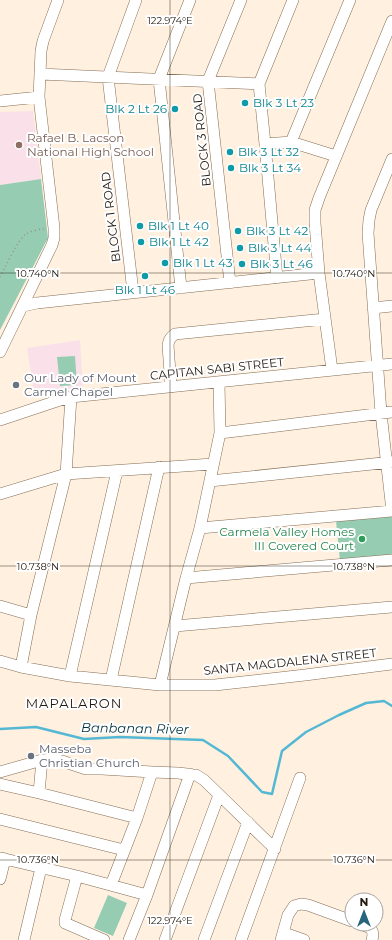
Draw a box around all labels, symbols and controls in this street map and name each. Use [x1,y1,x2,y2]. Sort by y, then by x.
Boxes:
text: 122.974°E [147,14,193,27]
street label: BLOCK 3 ROAD [189,93,214,187]
place label: Blk 3 Lt 23 [253,95,314,110]
marker: Blk 3 Lt 23 [240,98,250,108]
place label: Blk 2 Lt 26 [105,101,167,116]
marker: Blk 2 Lt 26 [170,104,180,114]
place label: Rafael B. Lacson National High School [27,130,154,159]
marker: Rafael B. Lacson National High School [14,140,24,150]
place label: Blk 3 Lt 32 [238,144,299,159]
marker: Blk 3 Lt 32 [225,147,235,157]
place label: Blk 3 Lt 34 [239,160,301,175]
marker: Blk 3 Lt 34 [226,163,236,173]
street label: BLOCK 1 ROAD [98,171,123,263]
place label: Blk 1 Lt 40 [148,218,209,233]
marker: Blk 1 Lt 40 [135,221,145,231]
place label: Blk 3 Lt 42 [246,223,308,238]
marker: Blk 3 Lt 42 [233,226,243,236]
place label: Blk 1 Lt 42 [149,234,209,249]
marker: Blk 1 Lt 42 [136,237,146,247]
place label: Blk 3 Lt 44 [248,240,311,255]
marker: Blk 3 Lt 44 [235,243,245,253]
place label: Blk 1 Lt 43 [173,255,233,270]
place label: Blk 3 Lt 46 [250,256,313,271]
marker: Blk 1 Lt 43 [160,258,170,268]
marker: Blk 3 Lt 46 [237,259,247,269]
text: 10.740°N [17,267,59,280]
text: 10.740°N [333,267,375,280]
marker: Blk 1 Lt 46 [140,271,150,281]
place label: Blk 1 Lt 46 [115,282,175,297]
street label: CAPITAN SABI STREET [149,354,285,383]
place label: Our Lady of Mount Carmel Chapel [24,370,137,399]
marker: Our Lady of Mount Carmel Chapel [11,380,21,390]
place label: Carmela Valley Homes III Covered Court [219,524,354,553]
marker: Carmela Valley Homes III Covered Court [357,534,367,544]
text: 10.738°N [17,560,59,573]
text: 10.738°N [333,560,375,573]
street label: SANTA MAGDALENA STREET [203,645,377,678]
district label: MAPALARON [26,695,122,711]
water label: Banbanan River [81,719,190,737]
place label: Masseba Christian Church [39,741,140,770]
marker: Masseba Christian Church [26,751,36,761]
text: 10.736°N [17,853,59,866]
text: 10.736°N [333,853,375,866]
north arrow [344,892,384,932]
text: N [360,895,368,909]
text: 122.974°E [147,914,193,927]

